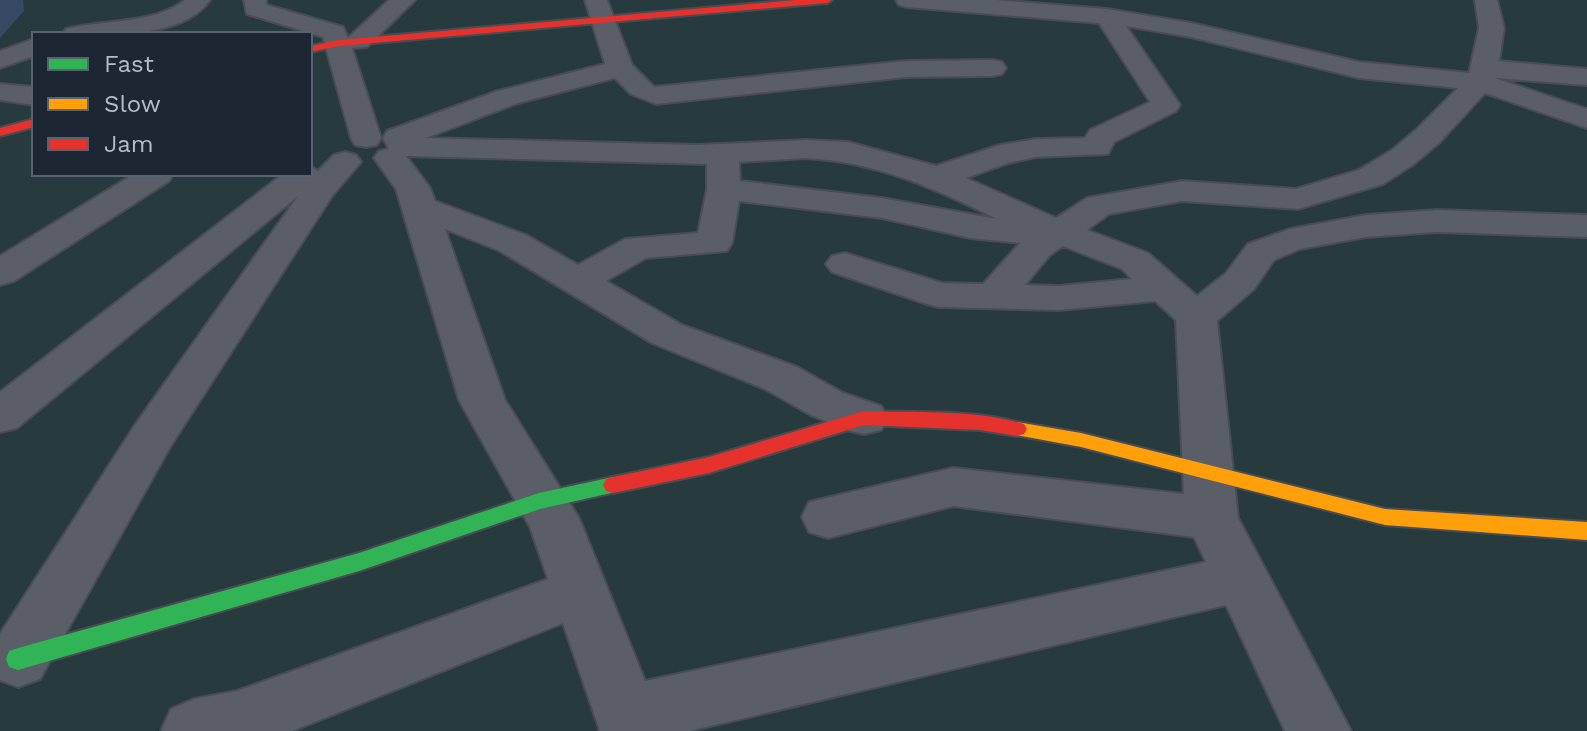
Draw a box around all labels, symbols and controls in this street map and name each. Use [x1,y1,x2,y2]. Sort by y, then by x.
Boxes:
legend [32,32,312,176]
text: Fast [104,50,154,78]
text: Slow [104,90,161,118]
text: Jam [104,130,154,158]

